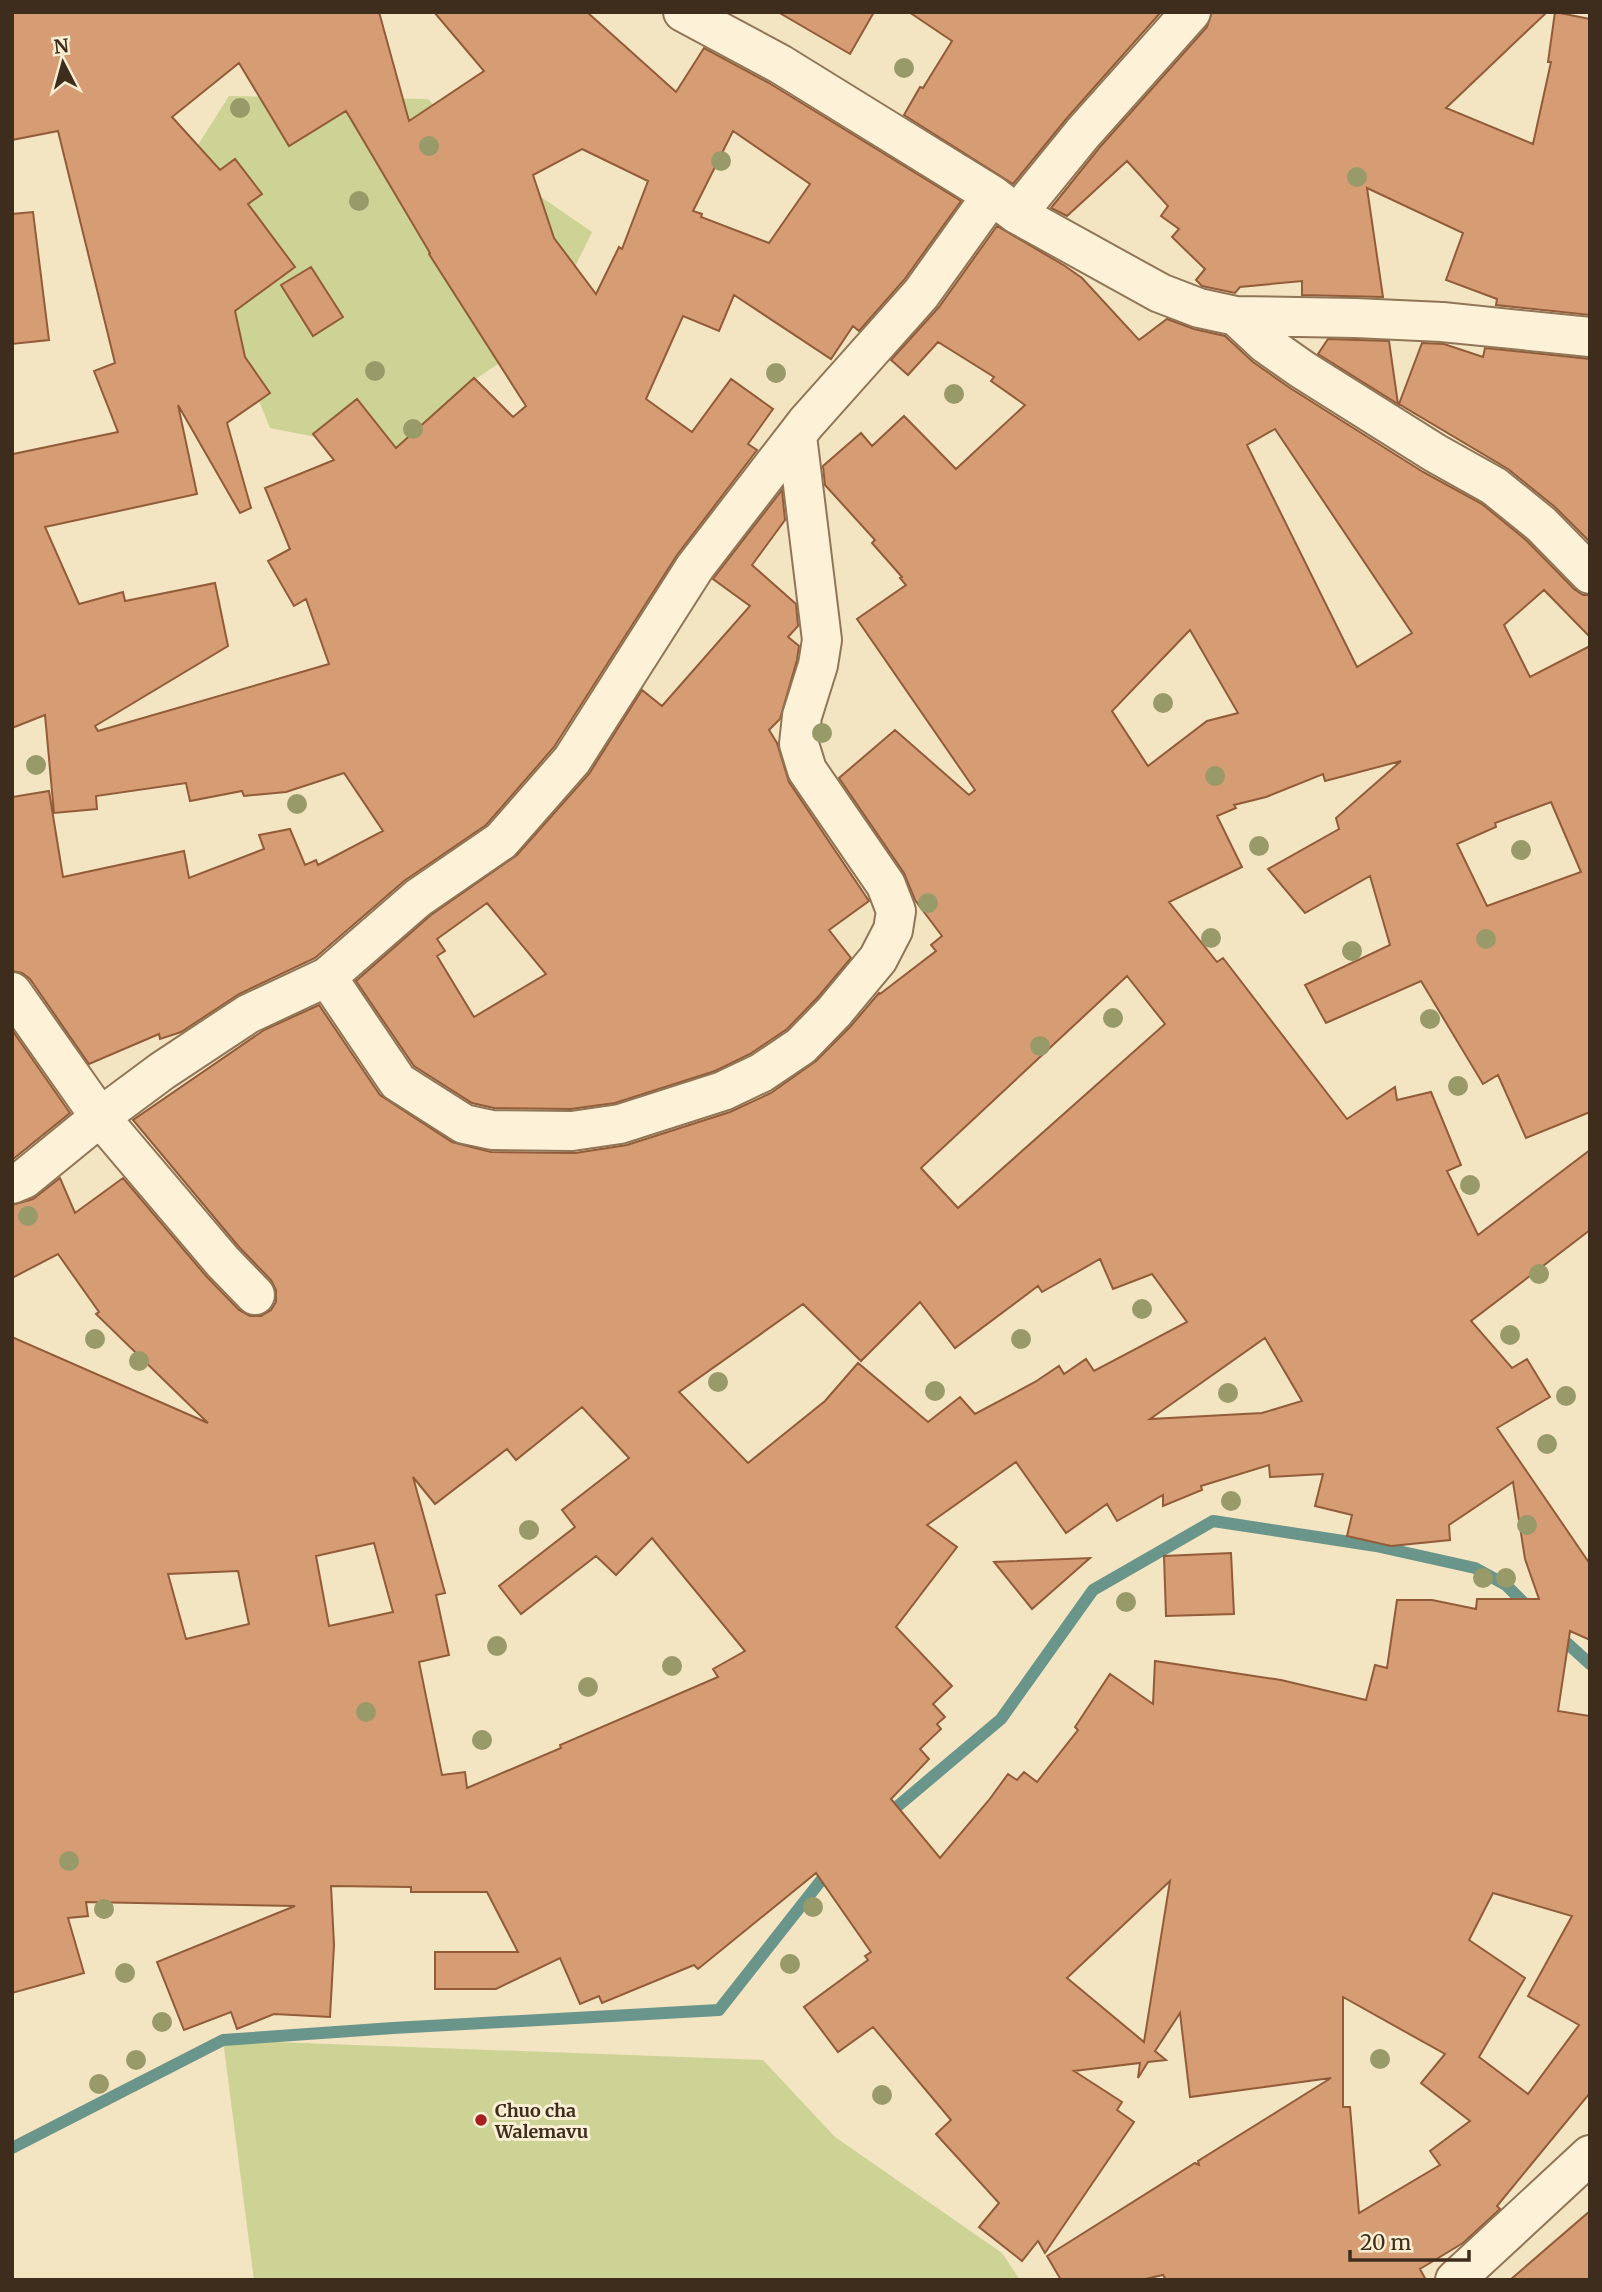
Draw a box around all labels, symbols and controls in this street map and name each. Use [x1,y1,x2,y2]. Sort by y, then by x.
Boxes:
north arrow [28,28,98,98]
text: N [53,33,70,59]
place label: Chuo cha Walemavu [494,2099,588,2143]
marker: Chuo cha Walemavu [473,2112,489,2128]
scale bar [1350,2218,1469,2262]
text: 20 m [1360,2229,1412,2256]

